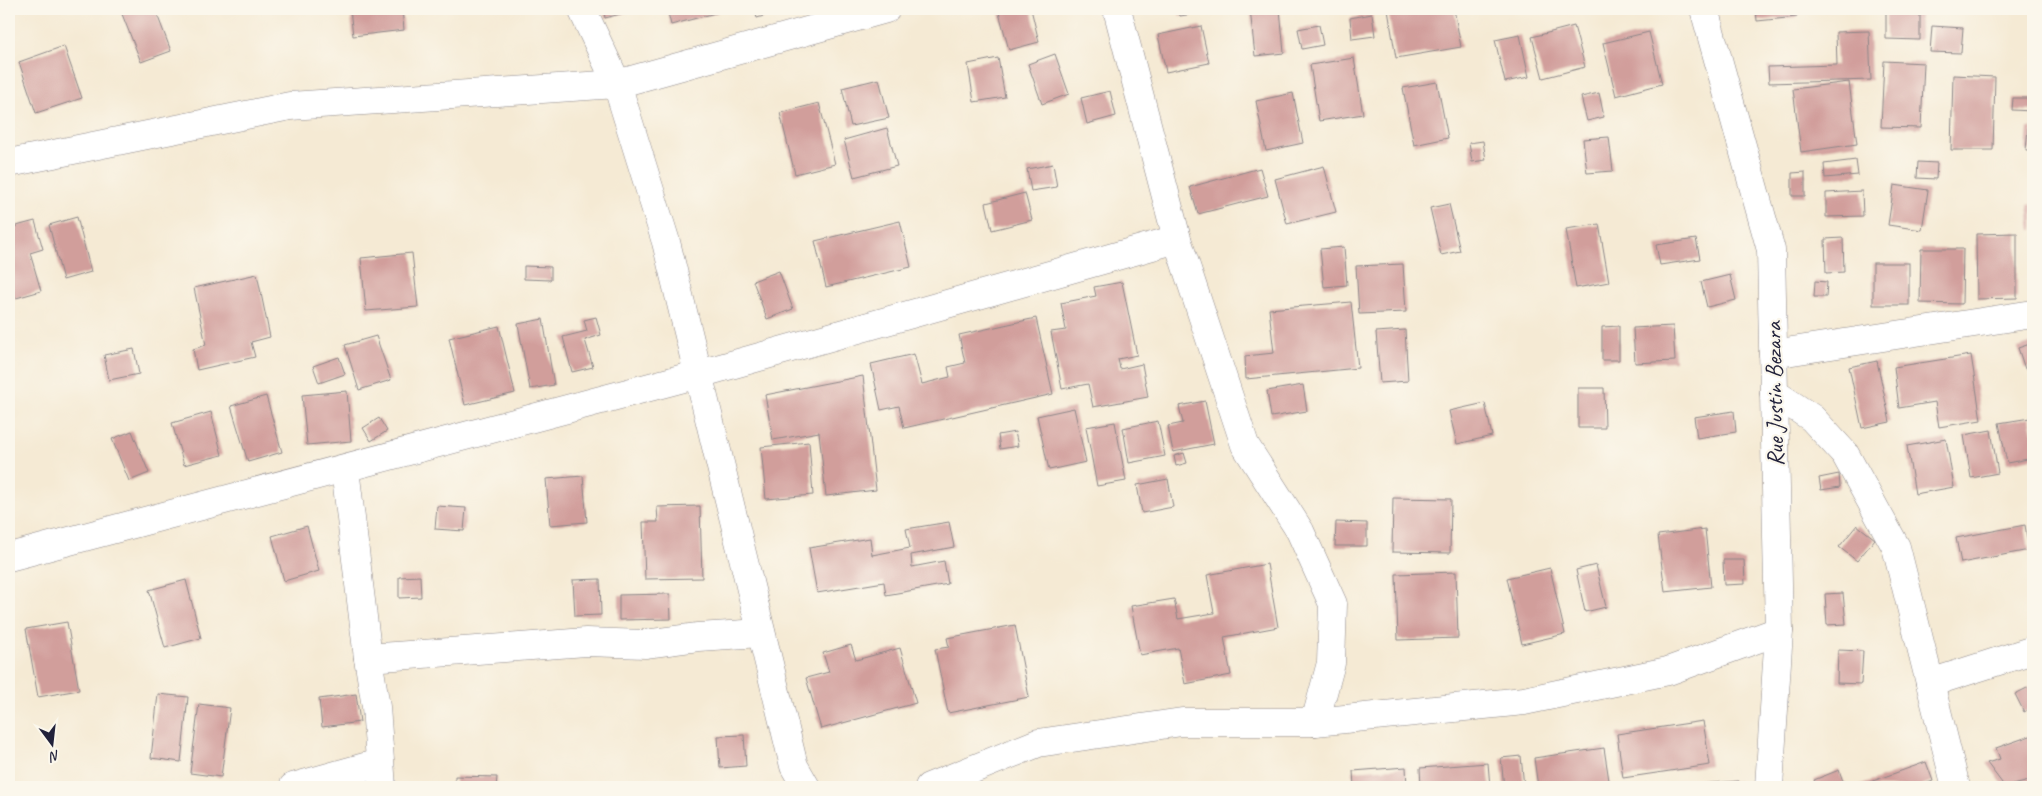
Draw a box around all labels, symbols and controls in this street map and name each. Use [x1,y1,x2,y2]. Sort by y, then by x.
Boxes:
street label: Rue Justin Bezara [1758,320,1790,467]
north arrow [28,718,78,768]
text: N [47,747,62,766]

